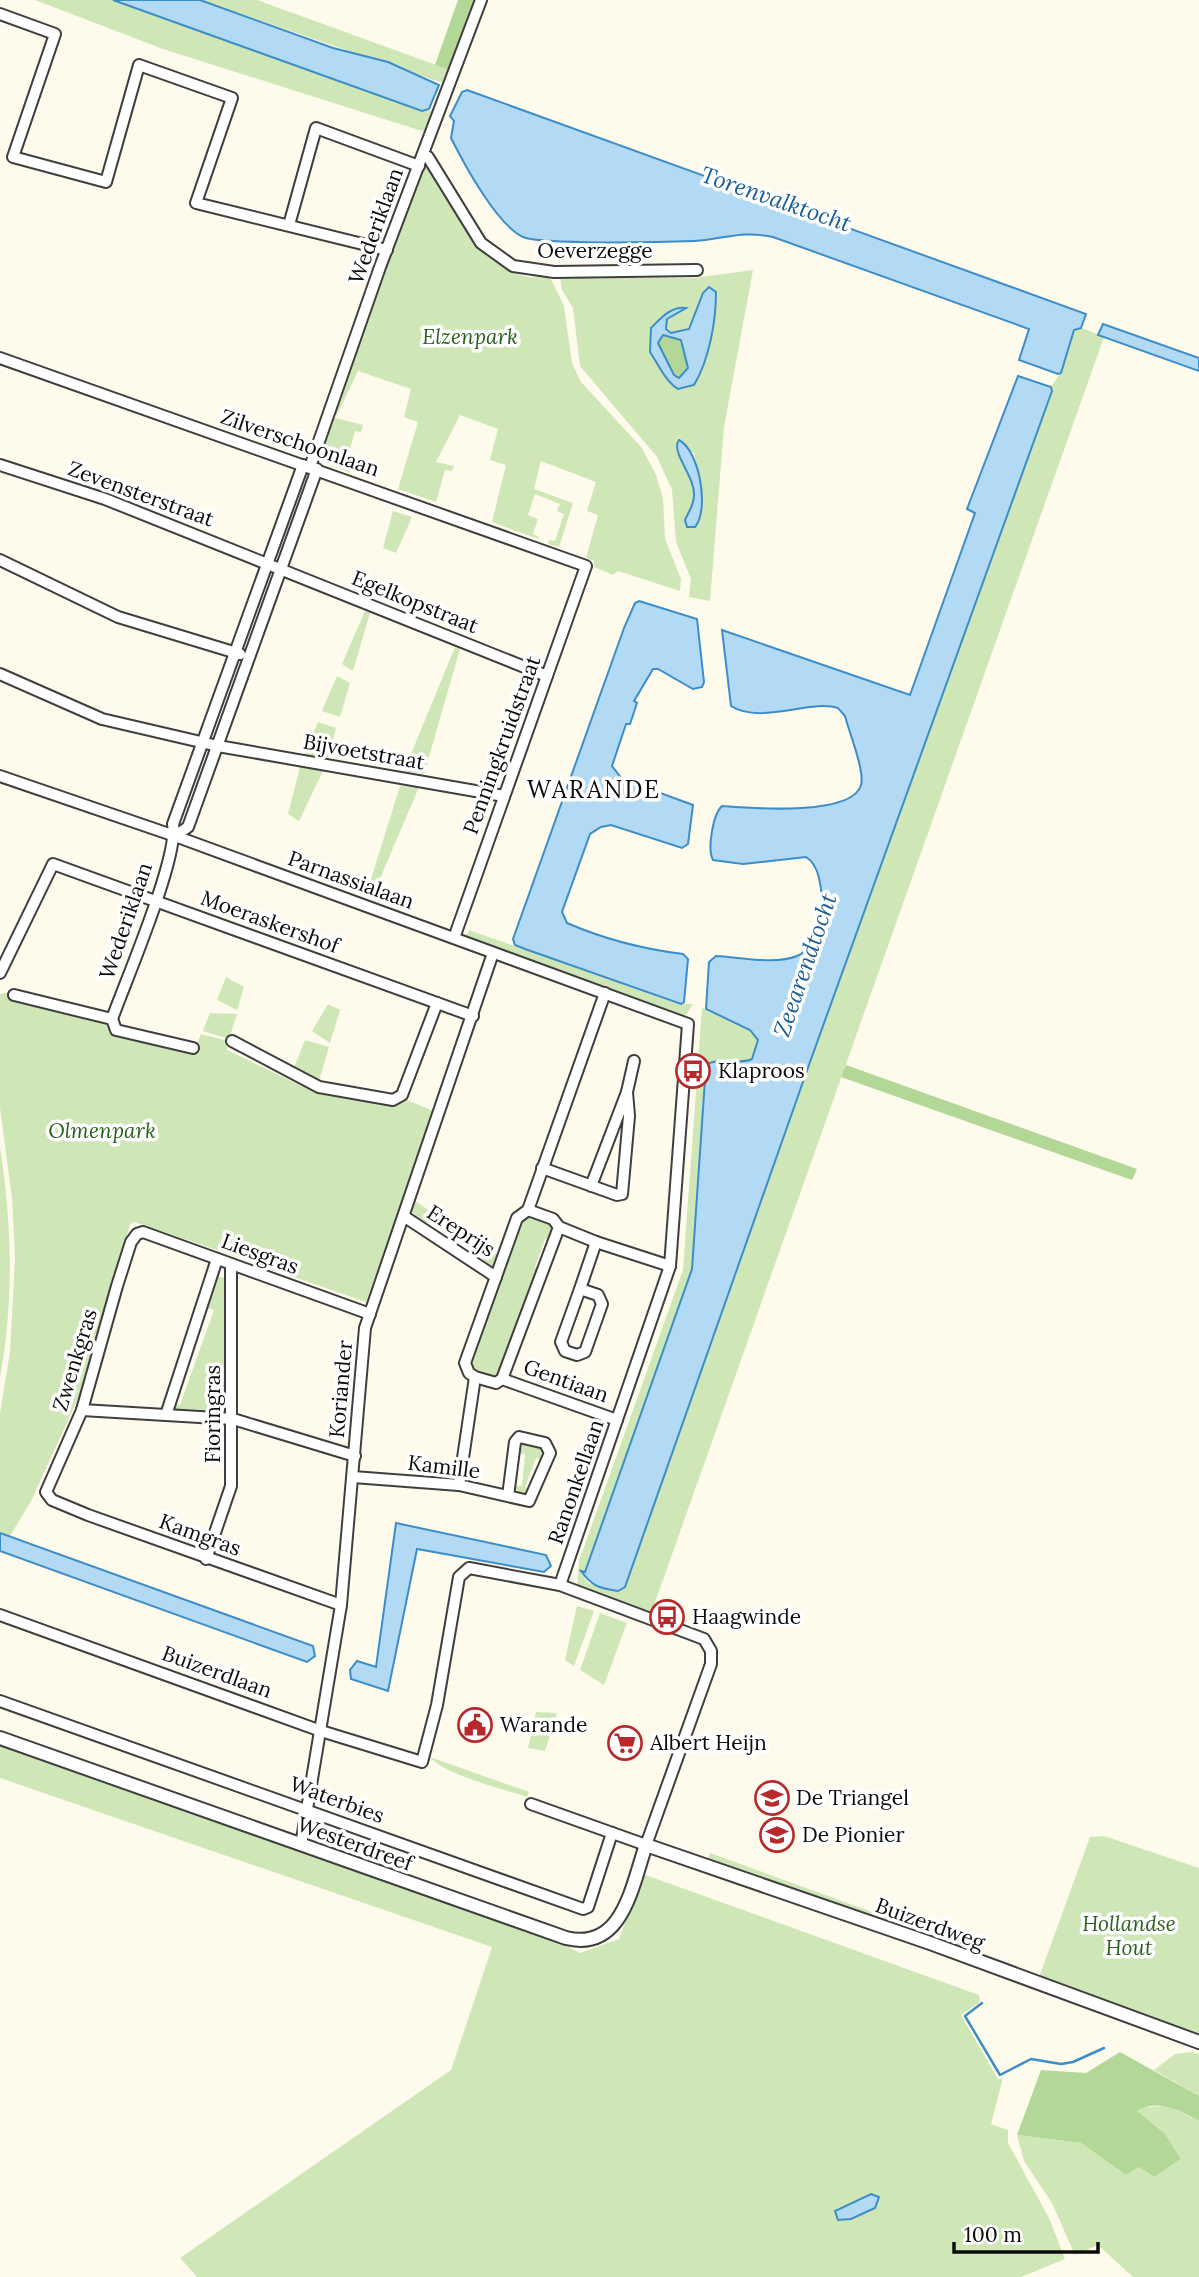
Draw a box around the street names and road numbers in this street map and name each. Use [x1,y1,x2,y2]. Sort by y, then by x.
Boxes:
street label: Wederiklaan [342,164,409,288]
street label: Oeverzegge [537,237,653,264]
street label: Zilverschoonlaan [217,403,383,482]
street label: Zevensterstraat [64,455,219,533]
street label: Egelkopstraat [348,564,483,639]
street label: Penningkruidstraat [457,651,547,838]
street label: Bijvoetstraat [301,728,428,776]
street label: Parnassialaan [284,844,418,915]
street label: Wederiklaan [93,859,158,983]
street label: Moeraskershof [197,884,345,960]
street label: Ereprijs [422,1199,501,1263]
street label: Liesgras [218,1227,303,1280]
street label: Zwenkgras [46,1305,103,1414]
street label: Koriander [323,1339,358,1439]
street label: Gentiaan [520,1353,613,1408]
street label: Fioringras [199,1365,226,1463]
street label: Ranonkellaan [542,1416,610,1548]
street label: Kamille [406,1449,482,1484]
street label: Kamgras [156,1507,245,1562]
street label: Buizerdlaan [159,1639,276,1704]
street label: Waterbies [286,1770,388,1829]
street label: Westerdreef [294,1810,418,1878]
street label: Buizerdweg [872,1891,989,1956]

